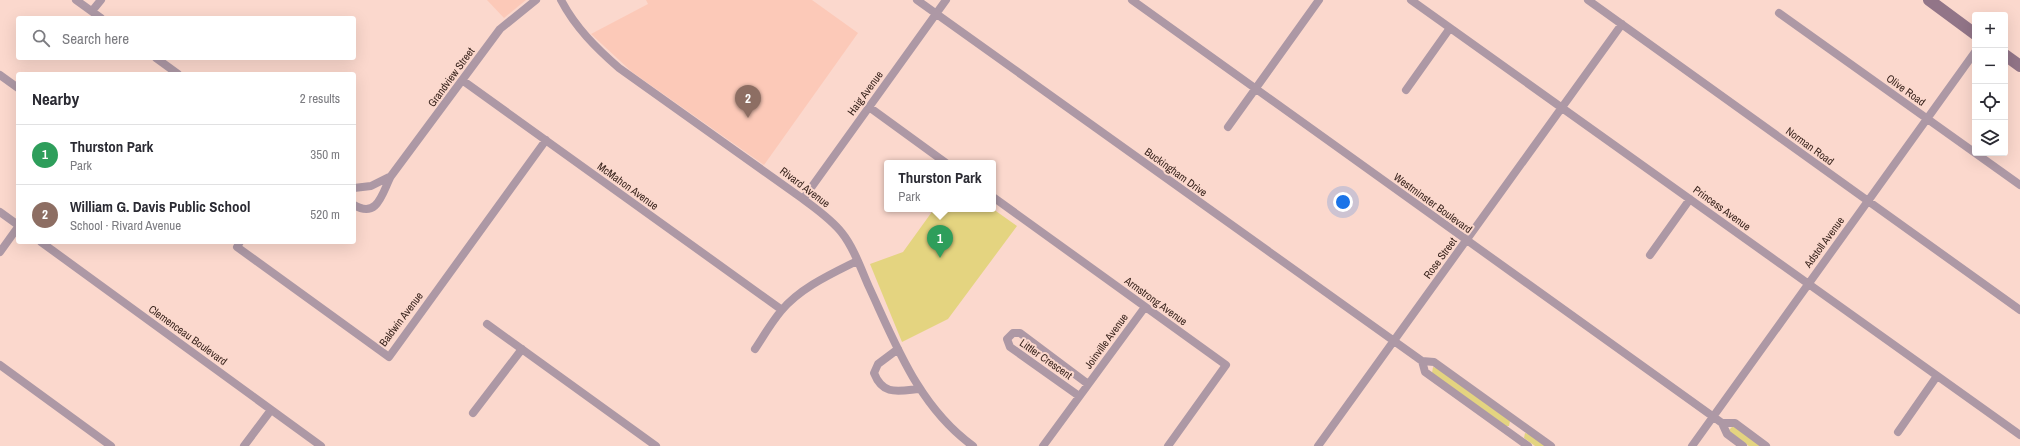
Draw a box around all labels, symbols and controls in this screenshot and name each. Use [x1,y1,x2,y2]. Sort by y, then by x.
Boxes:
map controls [1972,12,2008,156]
button: + [1972,12,2008,48]
search box [16,16,356,60]
icon: search [30,27,52,49]
text: Search here [62,28,129,49]
street label: Grandview Street [425,44,478,110]
button: − [1972,48,2008,84]
street label: Haig Avenue [844,68,886,118]
street label: Olive Road [1884,71,1928,109]
button: locate [1972,84,2008,120]
pin: 2 [735,85,761,118]
text: Nearby [32,87,79,110]
text: 2 results [300,90,340,107]
button: layers [1972,120,2008,156]
street label: Norman Road [1783,124,1837,168]
text: Thurston Park [70,136,153,157]
street label: Buckingham Drive [1142,145,1210,199]
text: 1 [42,146,48,163]
text: 350 m [310,146,340,163]
text: Park [70,157,92,174]
street label: McMahon Avenue [595,159,661,213]
popup [884,160,996,212]
street label: Rivard Avenue [777,164,833,210]
text: Thurston Park [898,167,982,188]
street label: Westminster Boulevard [1391,170,1475,236]
street label: Princess Avenue [1691,182,1753,234]
text: Park [898,188,920,205]
your location [1333,192,1353,212]
text: William G. Davis Public School [70,196,250,217]
text: 2 [42,206,48,223]
text: 520 m [310,206,340,223]
street label: Adstoll Avenue [1800,214,1847,271]
text: School · Rivard Avenue [70,217,181,234]
pin: 1 [927,225,953,258]
street label: Rose Street [1420,234,1460,281]
street label: Armstrong Avenue [1121,273,1190,328]
street label: Baldwin Avenue [376,289,426,349]
street label: Clemenceau Boulevard [146,302,230,368]
street label: Joinville Avenue [1081,310,1131,372]
street label: Littler Crescent [1017,336,1075,383]

